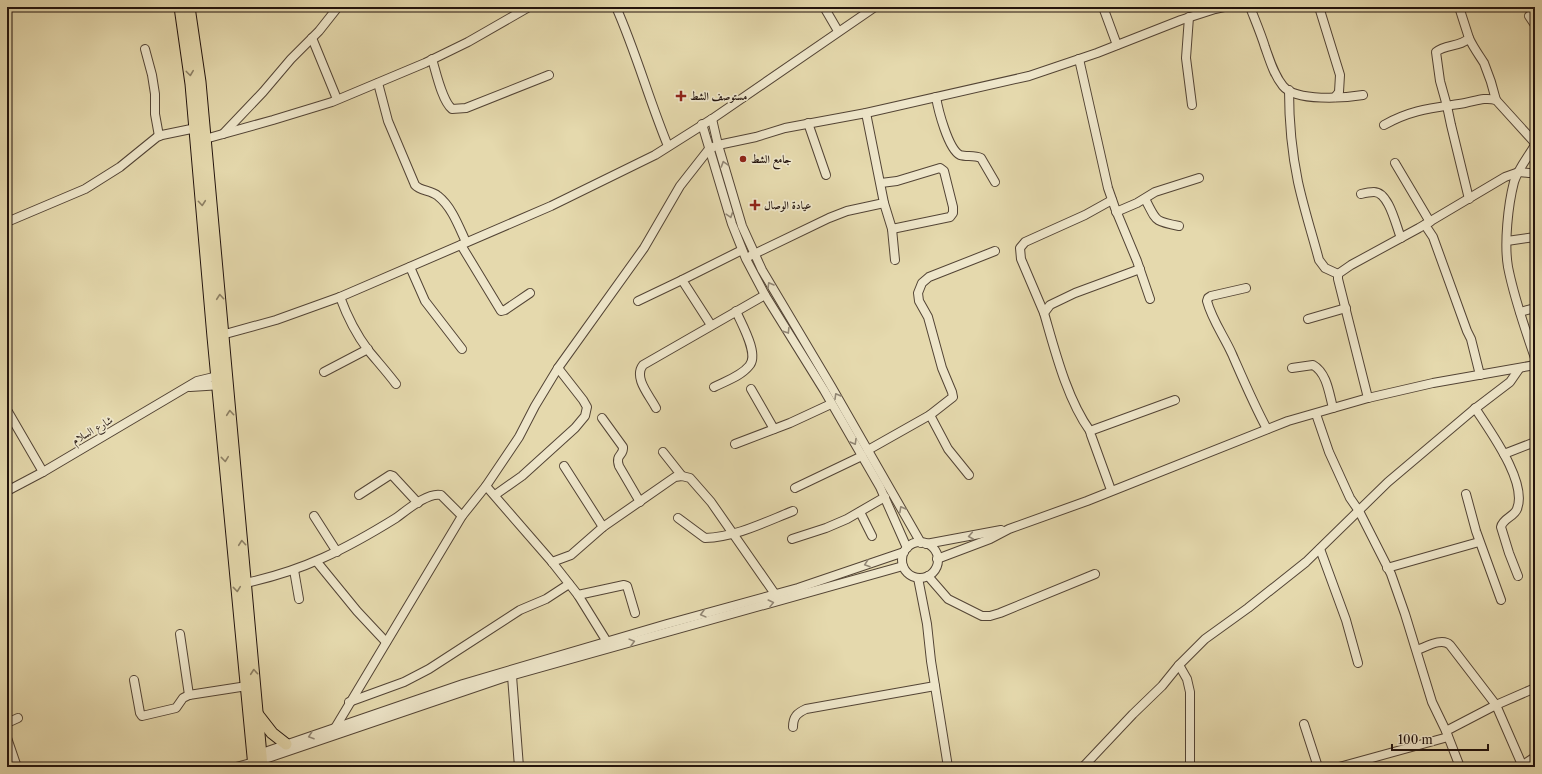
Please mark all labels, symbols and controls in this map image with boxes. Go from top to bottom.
one-way arrow [185,70,194,76]
place label: مستوصف الشط [690,89,747,103]
marker: مستوصف الشط [675,90,687,102]
place label: جامع الشط [751,152,792,170]
marker: جامع الشط [738,154,748,164]
one-way arrow [720,161,729,168]
place label: عيادة الوصال [764,198,811,212]
marker: عيادة الوصال [749,199,761,211]
one-way arrow [198,200,207,206]
one-way arrow [725,211,733,218]
one-way arrow [768,282,775,289]
one-way arrow [215,294,224,300]
one-way arrow [782,327,790,334]
one-way arrow [835,393,842,400]
one-way arrow [225,410,234,417]
street label: شارع السلام [69,413,117,450]
one-way arrow [850,438,857,445]
one-way arrow [220,456,229,462]
one-way arrow [899,506,907,513]
one-way arrow [968,531,974,539]
one-way arrow [237,540,246,546]
one-way arrow [864,560,871,568]
one-way arrow [232,586,241,592]
one-way arrow [767,599,774,608]
one-way arrow [699,609,706,618]
one-way arrow [628,638,635,647]
one-way arrow [249,669,258,675]
scale bar [1392,726,1488,752]
one-way arrow [308,731,315,740]
text: 100 m [1398,732,1433,747]

